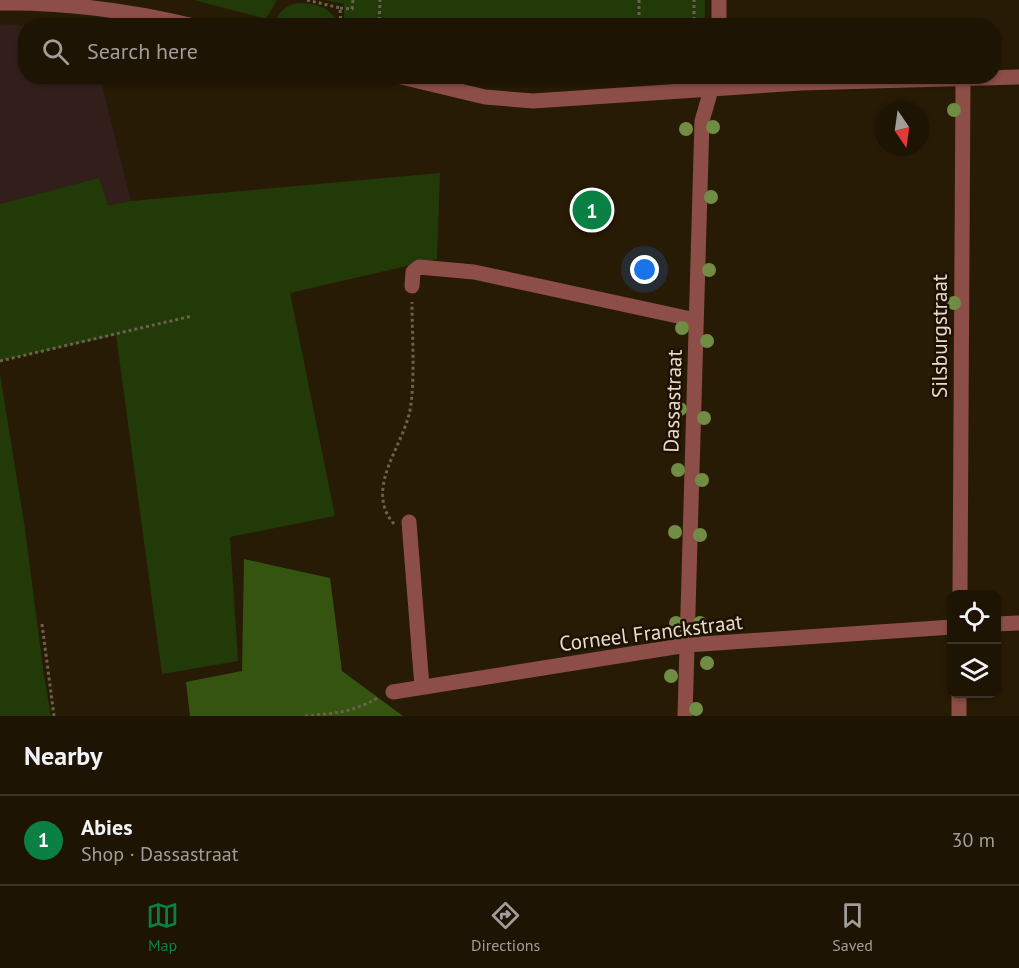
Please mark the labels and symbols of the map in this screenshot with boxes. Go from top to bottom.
north arrow [875,102,929,156]
pin: 1 [572,188,612,232]
your location [630,255,659,284]
street label: Silsburgstraat [926,274,953,398]
street label: Dassastraat [657,349,688,453]
street label: Corneel Franckstraat [558,608,744,657]

